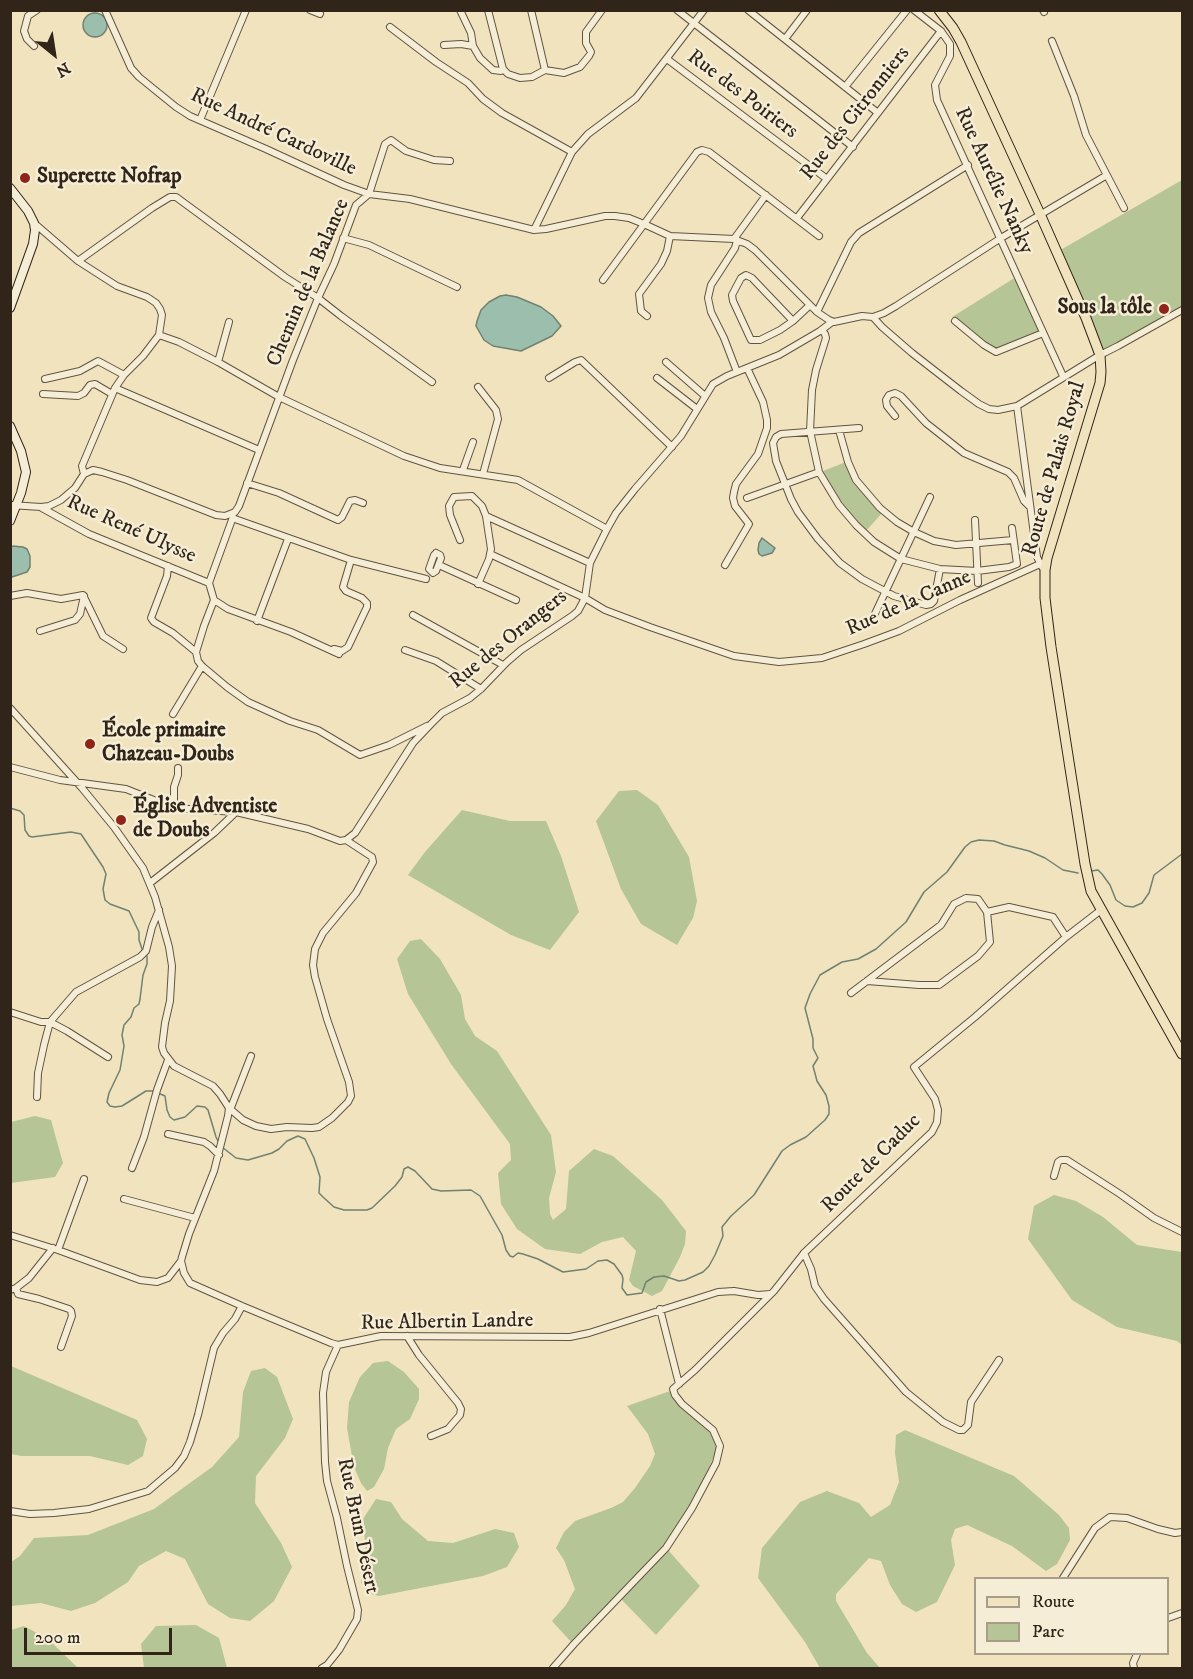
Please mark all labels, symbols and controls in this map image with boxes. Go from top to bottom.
north arrow [24,24,84,84]
street label: Rue des Citronniers [796,42,916,186]
street label: Rue des Poiriers [682,45,802,145]
text: N [52,58,74,82]
street label: Rue André Cardoville [186,83,360,183]
street label: Rue Aurélie Nanky [948,104,1038,258]
place label: Superette Nofrap [37,165,181,191]
marker: Superette Nofrap [18,171,32,185]
street label: Chemin de la Balance [262,195,356,371]
place label: Sous la tôle [1058,296,1152,322]
marker: Sous la tôle [1157,302,1171,316]
street label: Route de Palais Royal [1018,379,1092,559]
street label: Rue René Ulysse [62,490,200,570]
street label: Rue de la Canne [843,565,975,643]
street label: Rue des Orangers [445,585,573,695]
place label: École primaire Chazeau-Doubs [102,719,234,769]
marker: École primaire Chazeau-Doubs [83,737,97,751]
place label: Église Adventiste de Doubs [133,795,277,845]
marker: Église Adventiste de Doubs [114,813,128,827]
street label: Route de Caduc [817,1109,927,1219]
street label: Rue Albertin Landre [360,1309,534,1337]
street label: Rue Brun Désert [330,1456,384,1596]
legend [974,1577,1169,1655]
text: Route [1032,1591,1075,1613]
scale bar [27,1616,176,1654]
text: Parc [1032,1621,1064,1643]
text: 200 m [35,1627,81,1649]

